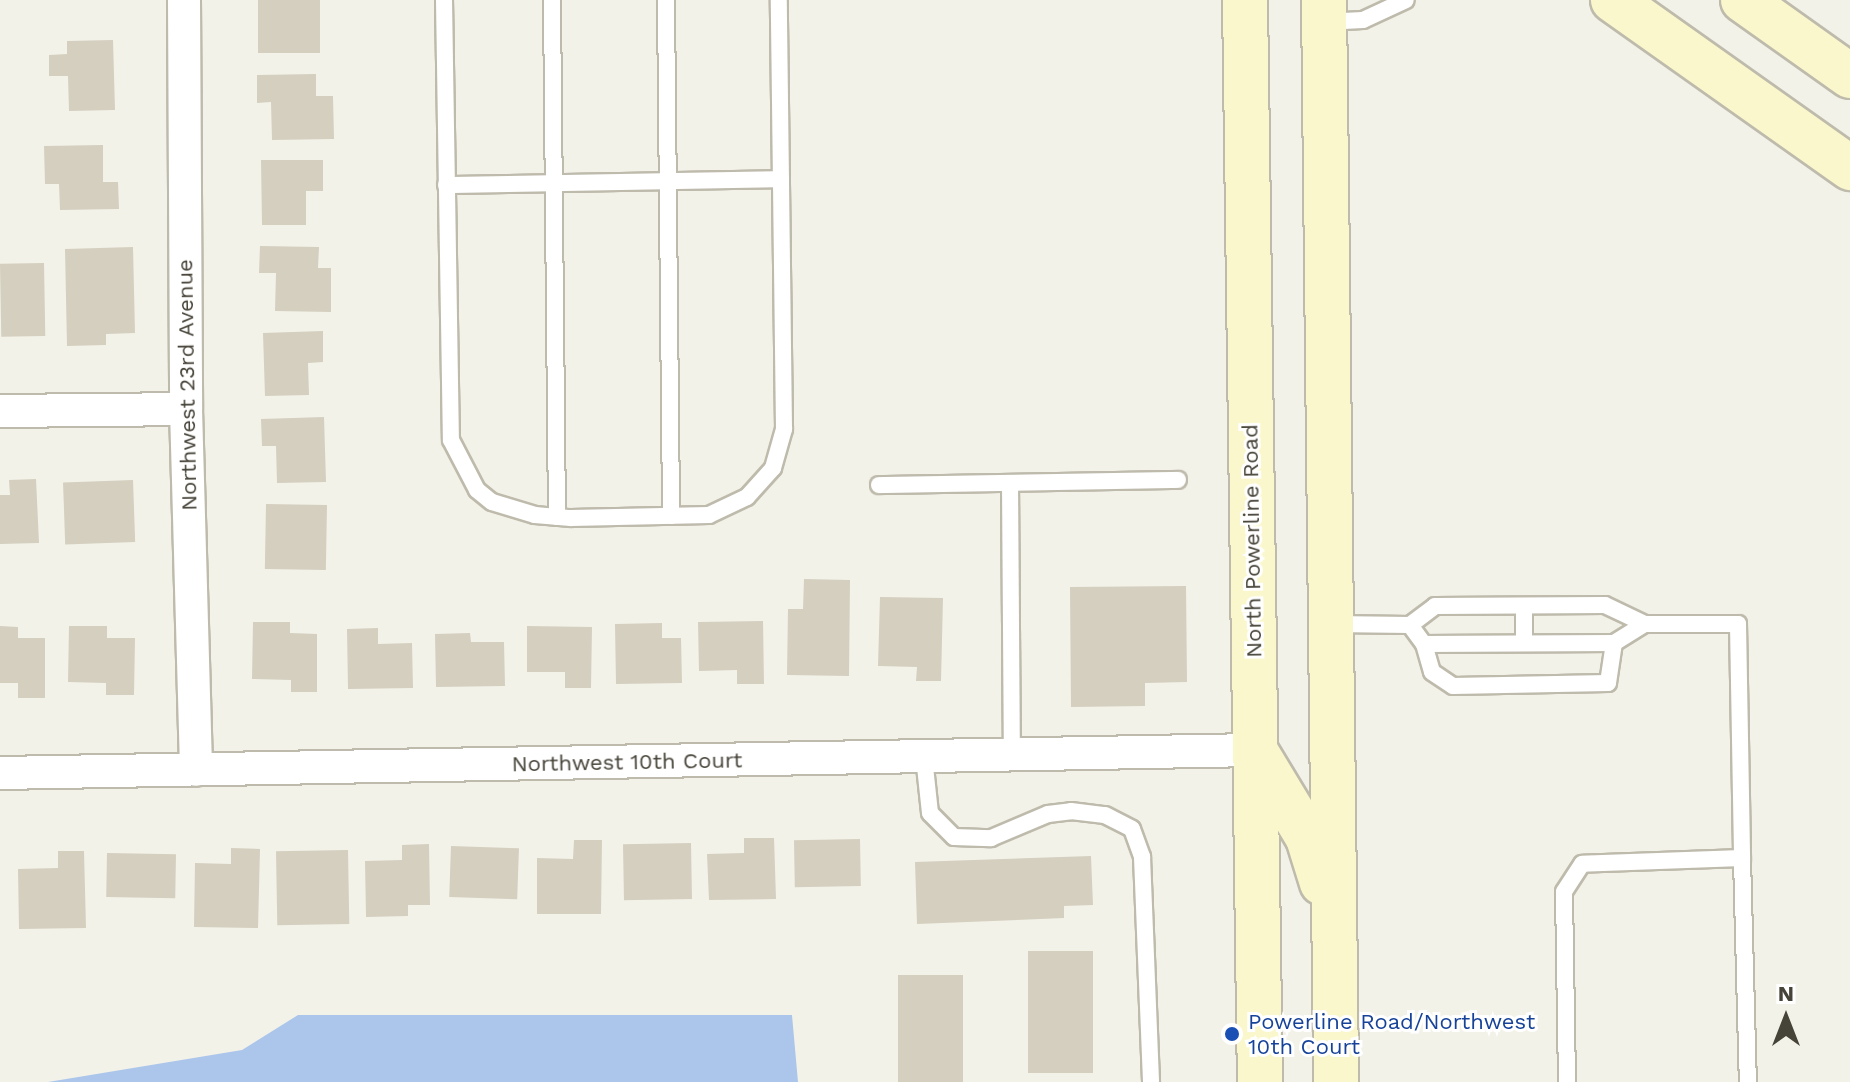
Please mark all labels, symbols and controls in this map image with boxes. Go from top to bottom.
street label: Northwest 23rd Avenue [172,258,202,512]
street label: North Powerline Road [1237,424,1267,658]
street label: Northwest 10th Court [511,747,743,777]
north arrow [1746,978,1826,1058]
text: N [1778,981,1794,1006]
place label: Powerline Road/Northwest 10th Court [1248,1008,1535,1060]
marker: Powerline Road/Northwest 10th Court [1223,1025,1241,1043]

